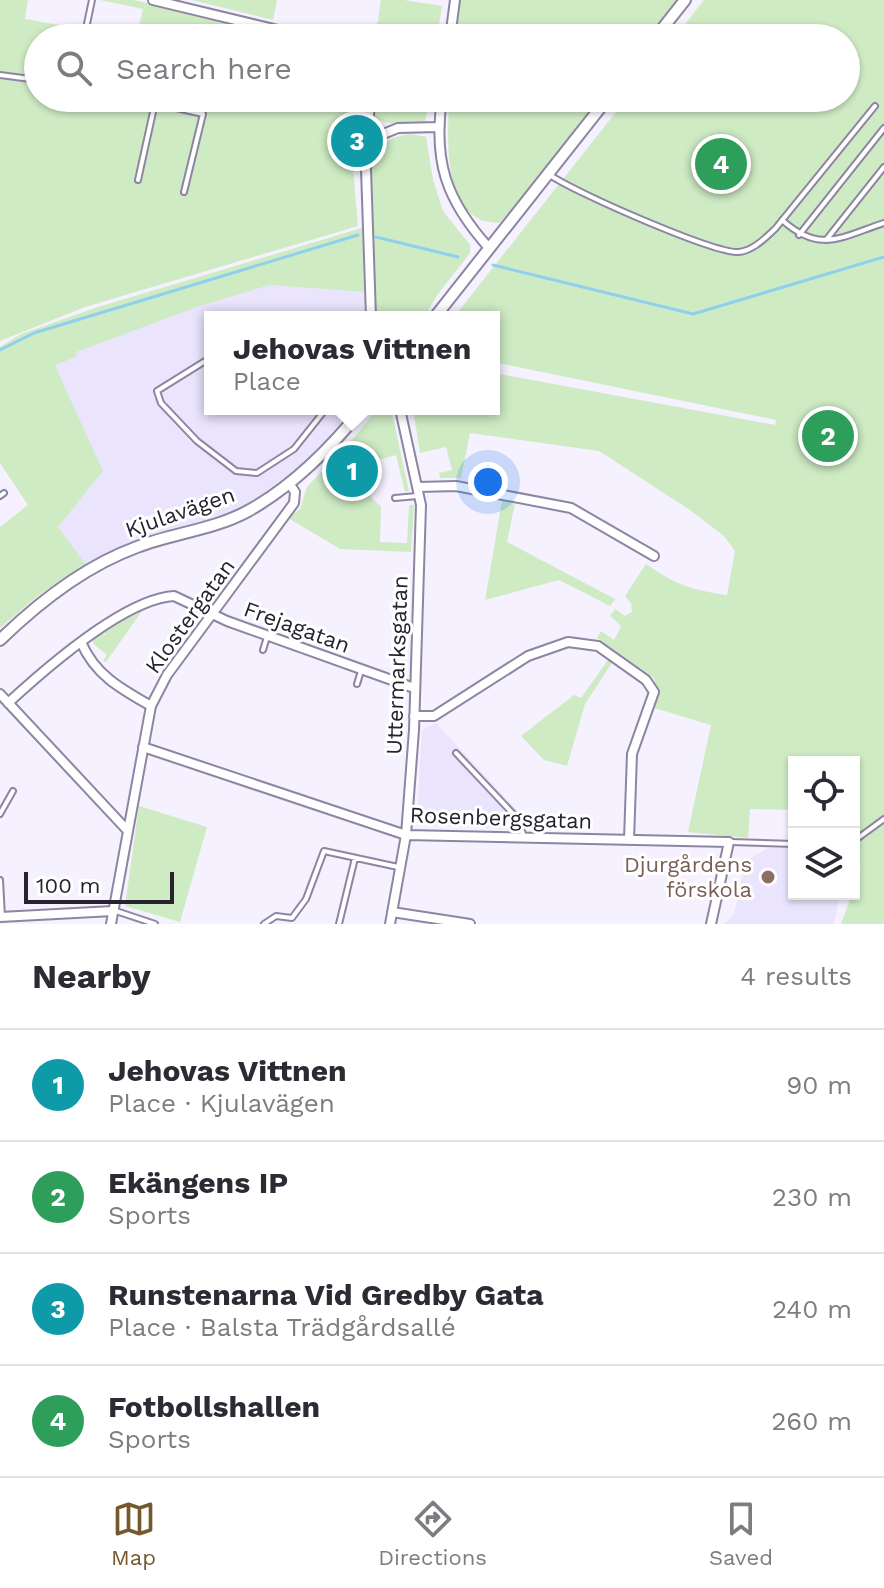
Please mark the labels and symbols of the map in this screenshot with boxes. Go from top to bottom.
pin: 3 [331,111,383,171]
pin: 4 [695,134,747,194]
pin: 2 [802,406,854,466]
pin: 1 [326,441,378,501]
your location [468,462,508,502]
street label: Kjulavägen [122,482,238,542]
street label: Klostergatan [140,554,240,678]
street label: Uttermarksgatan [381,575,413,755]
street label: Frejagatan [240,596,354,658]
street label: Rosenbergsgatan [409,802,593,834]
place label: Djurgårdens förskola [624,852,752,902]
scale bar [24,868,174,904]
marker: Djurgårdens förskola [759,868,777,886]

